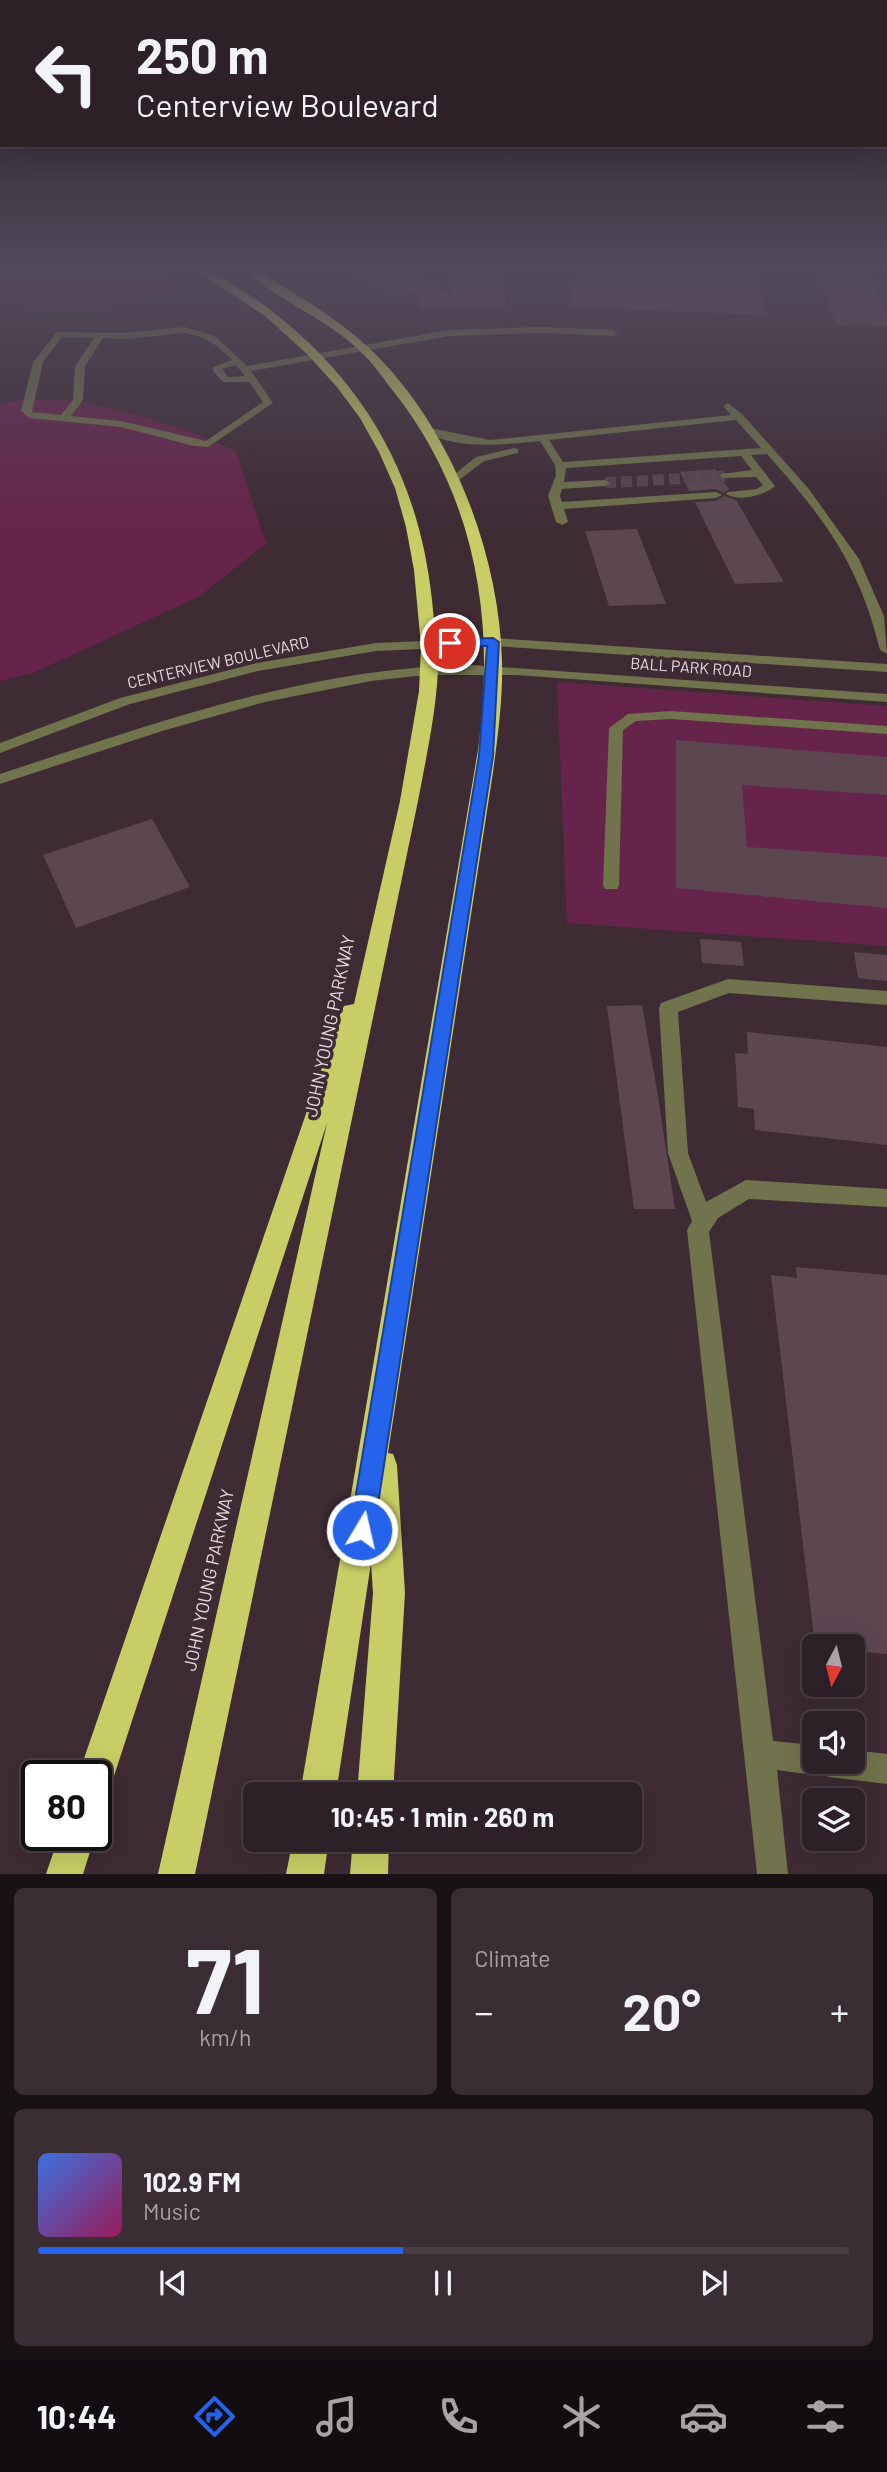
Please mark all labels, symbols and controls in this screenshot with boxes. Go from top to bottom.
text: 250 m [136,25,269,84]
icon: left [21,28,112,119]
text: Centerview Boulevard [136,85,439,123]
pin [420,613,480,673]
icon: arrive [431,624,469,662]
street label: CENTERVIEW BOULEVARD [125,631,311,692]
street label: BALL PARK ROAD [630,653,752,680]
street label: JOHN YOUNG PARKWAY [299,933,359,1119]
street label: JOHN YOUNG PARKWAY [178,1487,238,1673]
position arrow [325,1493,399,1567]
north arrow [802,1634,864,1698]
map controls [802,1634,865,1851]
button: sound [802,1711,865,1774]
speed limit sign: 80 [21,1760,112,1851]
button: layers [802,1788,865,1851]
text: 10:45 · 1 min · 260 m [331,1801,554,1832]
text: 71 [186,1923,264,2032]
text: Climate [475,1944,551,1972]
text: 20° [623,1979,701,2041]
text: − [475,1988,494,2034]
text: + [830,1988,849,2034]
text: km/h [199,2023,251,2051]
text: 102.9 FM [143,2166,241,2197]
text: Music [143,2197,201,2225]
icon: previous [154,2264,192,2302]
icon: pause [424,2264,462,2302]
icon: next [695,2264,733,2302]
icon: directions [190,2392,239,2441]
icon: music [312,2392,361,2441]
icon: phone [434,2392,483,2441]
icon: climate [557,2392,606,2441]
icon: car [679,2392,728,2441]
icon: filters [801,2392,850,2441]
text: 10:44 [37,2397,117,2435]

